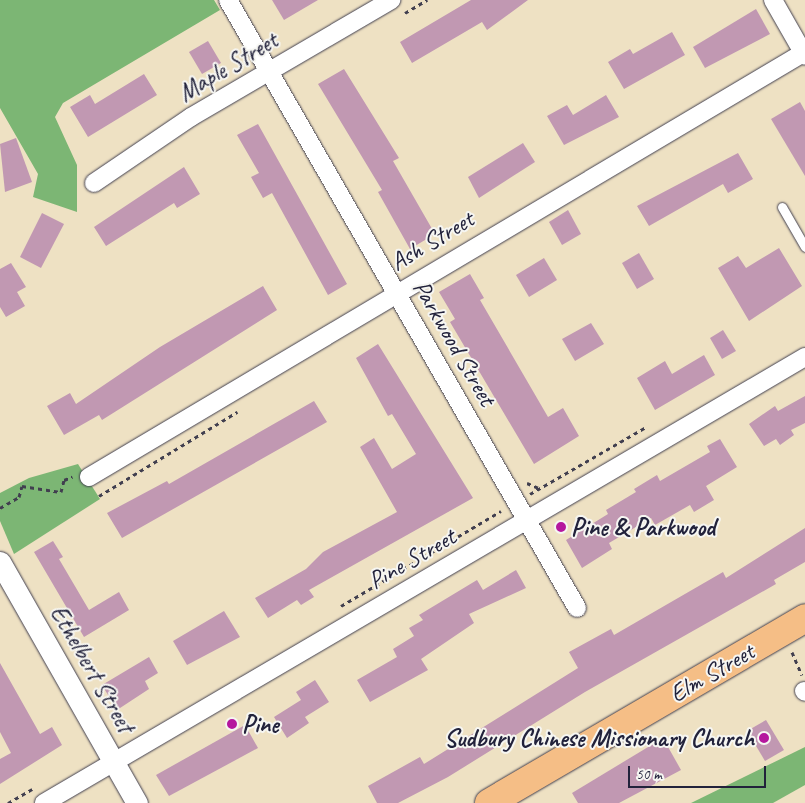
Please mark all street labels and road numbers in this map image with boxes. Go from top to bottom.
street label: Maple Street [173,25,283,109]
street label: Ash Street [385,204,479,278]
street label: Parkwood Street [406,275,502,411]
street label: Pine Street [363,522,461,596]
street label: Ethelbert Street [44,600,140,738]
street label: Elm Street [664,637,760,709]

